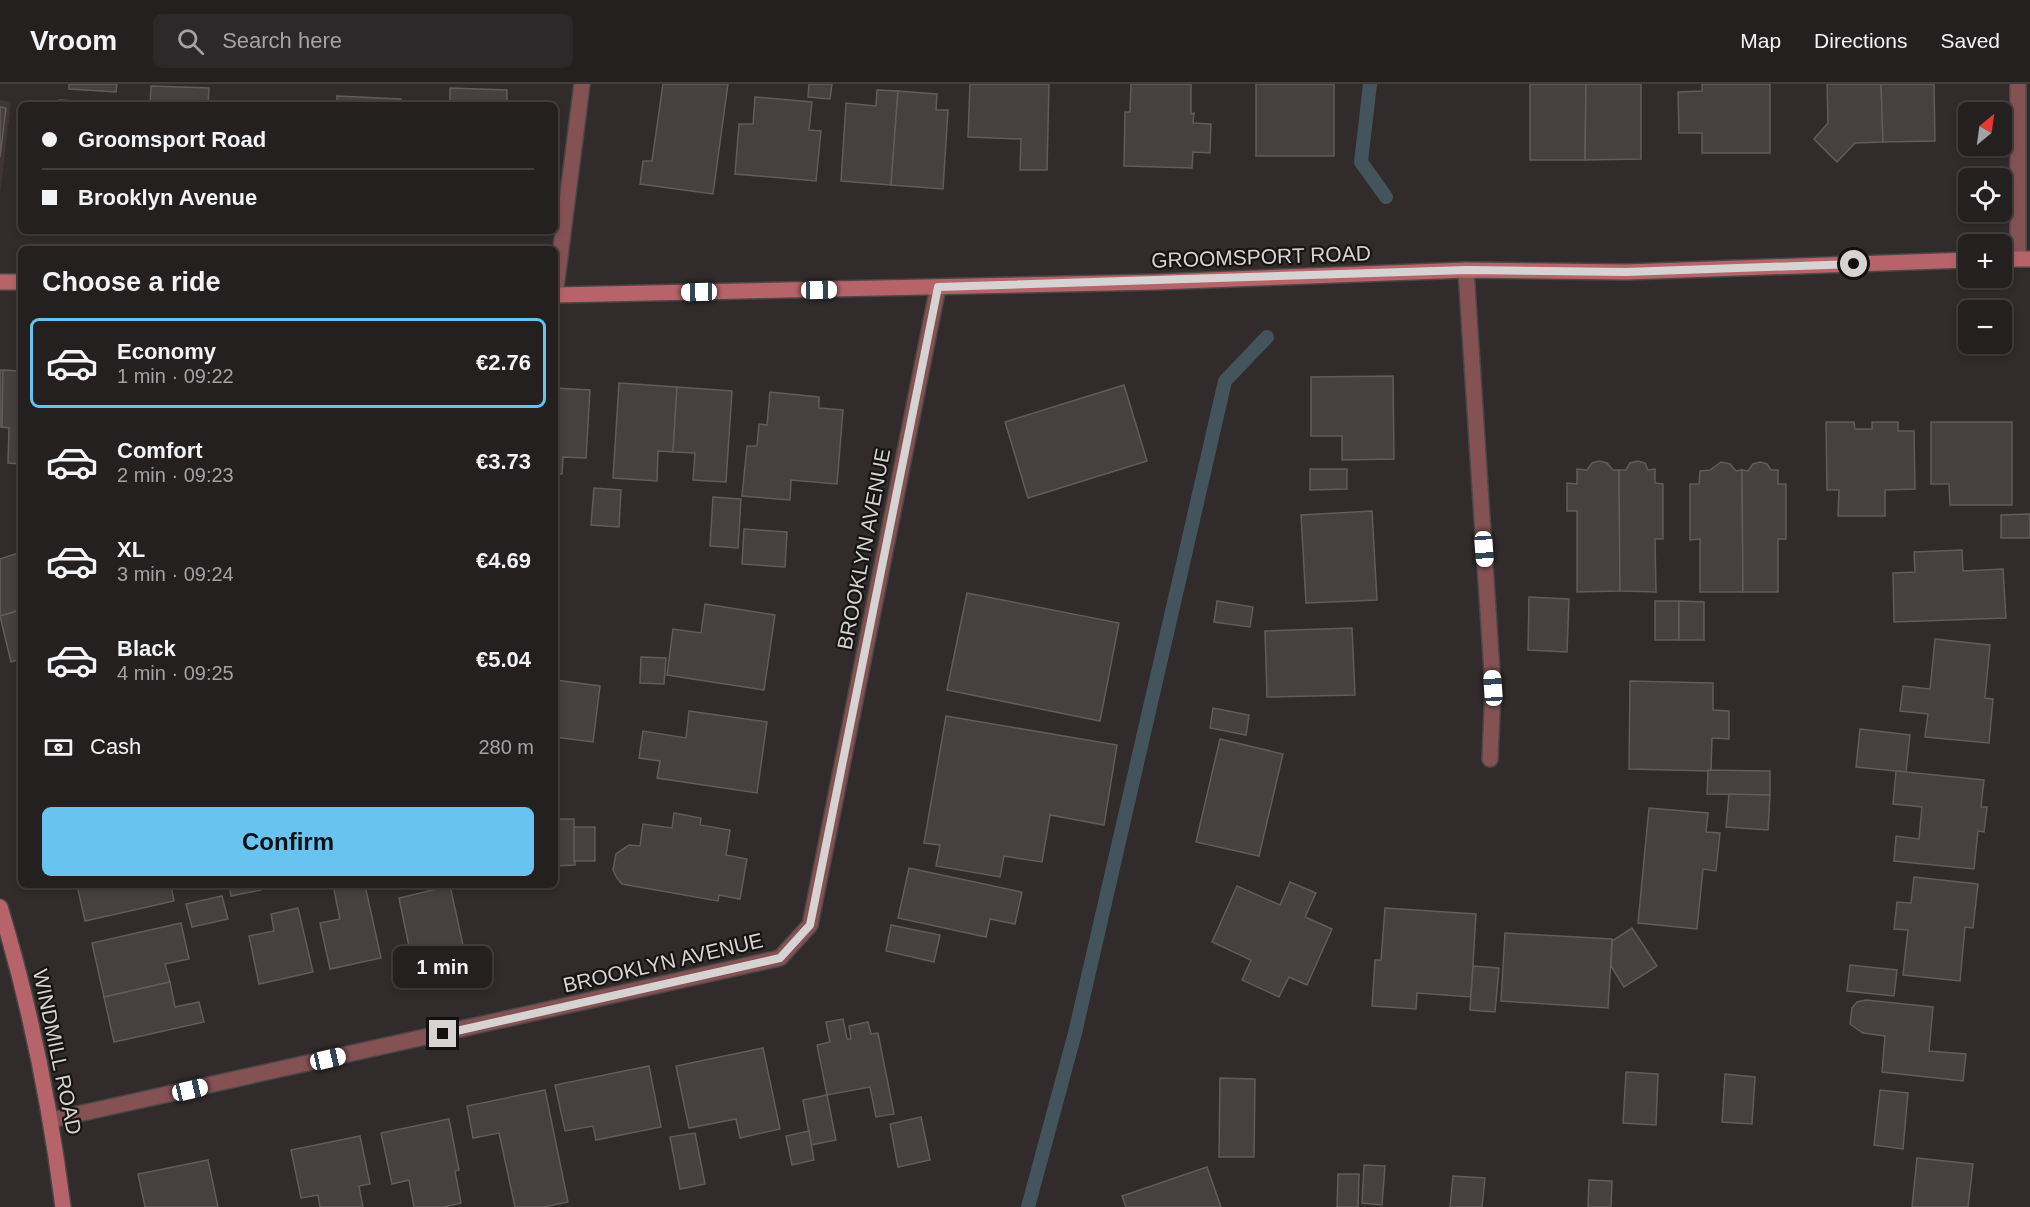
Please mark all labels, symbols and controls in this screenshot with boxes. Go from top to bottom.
search box [153,14,573,68]
text: Vroom [30,25,117,56]
icon: search [174,25,207,58]
text: Search here [222,28,342,53]
text: Map [1740,29,1781,52]
text: Directions [1814,29,1907,52]
text: Saved [1940,29,2000,52]
north arrow [1958,102,2012,156]
map controls [1958,102,2012,354]
text: Groomsport Road [78,127,266,152]
button: locate [1958,168,2012,222]
text: Brooklyn Avenue [78,185,257,210]
button: + [1958,234,2012,288]
street label: GROOMSPORT ROAD [1151,241,1371,272]
route start [1840,250,1867,277]
text: Choose a ride [42,267,221,297]
car [801,281,837,299]
car [681,283,717,301]
button: − [1958,300,2012,354]
icon: car [45,336,99,390]
text: Economy [117,339,216,364]
text: €2.76 [476,350,531,375]
text: 1 min · 09:22 [117,365,234,387]
icon: car [45,435,99,489]
text: Comfort [117,438,203,463]
street label: BROOKLYN AVENUE [833,446,894,652]
text: €3.73 [476,449,531,474]
text: 2 min · 09:23 [117,464,234,486]
car [1474,530,1494,568]
icon: car [45,534,99,588]
text: XL [117,537,145,562]
text: €4.69 [476,548,531,573]
text: 3 min · 09:24 [117,563,234,585]
icon: car [45,633,99,687]
text: Black [117,636,176,661]
text: €5.04 [476,647,531,672]
text: 4 min · 09:25 [117,662,234,684]
car [1483,669,1503,707]
icon: cash [42,731,75,764]
text: Cash [90,734,141,759]
text: 280 m [478,736,534,758]
button: Confirm [42,807,534,876]
street label: BROOKLYN AVENUE [561,928,765,997]
callout: 1 min [394,947,492,989]
text: 1 min [416,956,469,978]
street label: WINDMILL ROAD [29,967,86,1137]
route end [429,1020,456,1047]
car [308,1046,348,1072]
car [170,1077,210,1103]

